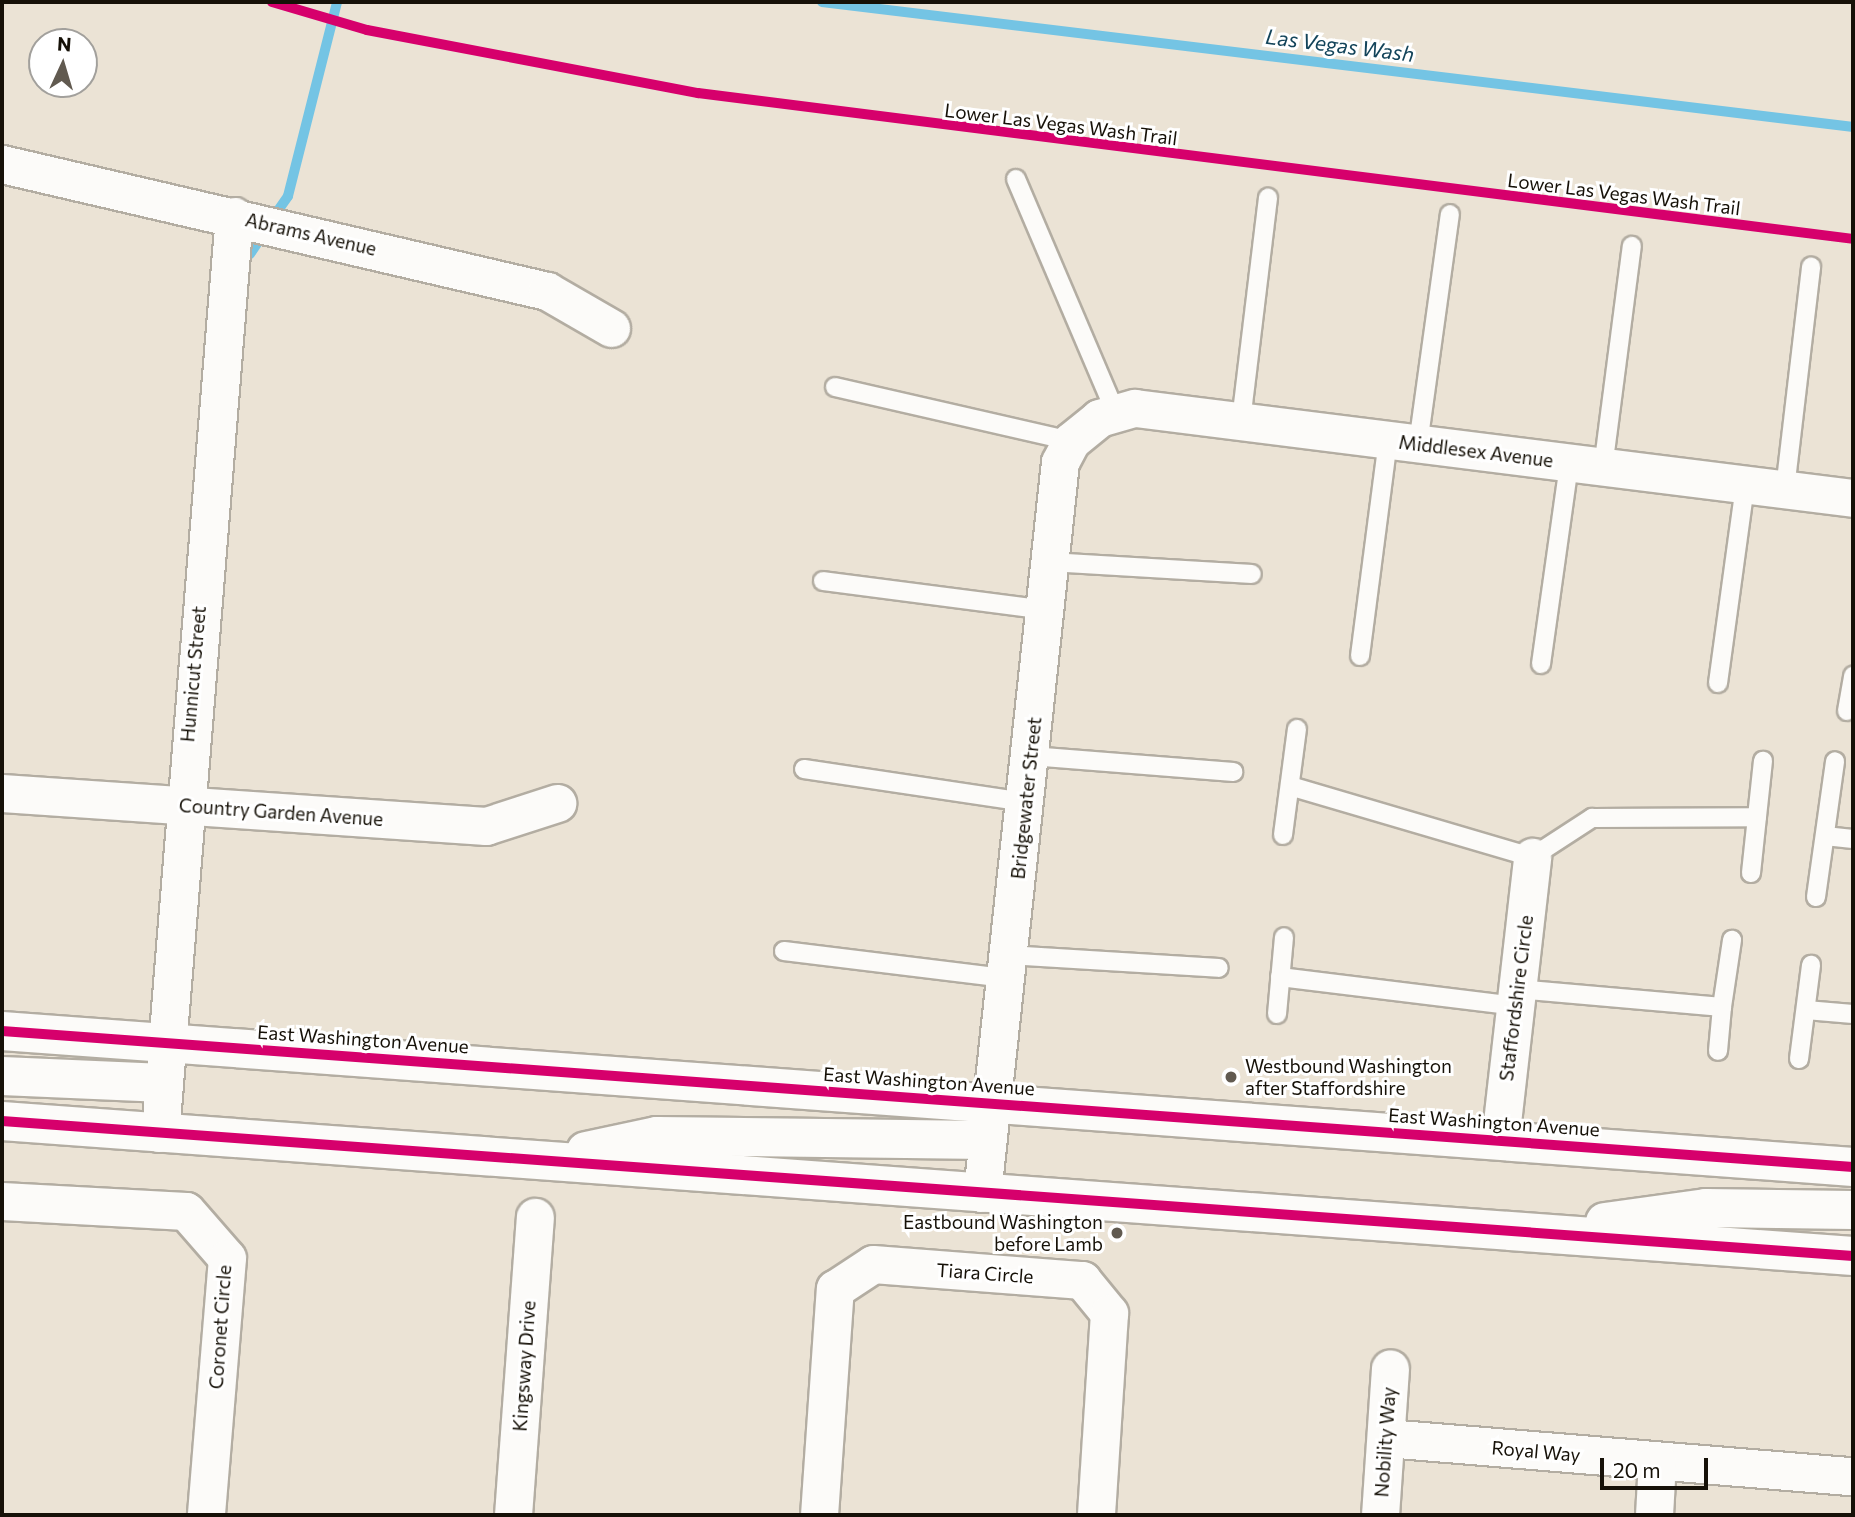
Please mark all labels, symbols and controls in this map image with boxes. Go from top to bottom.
water label: Las Vegas Wash [1264,23,1416,67]
north arrow [28,28,98,98]
text: N [56,32,72,56]
street label: Lower Las Vegas Wash Trail [943,98,1179,150]
street label: Lower Las Vegas Wash Trail [1506,168,1742,220]
street label: Abrams Avenue [243,208,379,260]
street label: Middlesex Avenue [1397,430,1555,472]
street label: Hunnicut Street [176,605,210,743]
street label: Bridgewater Street [1006,716,1046,880]
street label: Country Garden Avenue [178,793,384,831]
street label: Staffordshire Circle [1495,914,1537,1082]
street label: East Washington Avenue [256,1020,470,1058]
place label: Westbound Washington after Staffordshire [1245,1055,1452,1099]
street label: East Washington Avenue [822,1062,1036,1100]
marker: Westbound Washington after Staffordshire [1223,1069,1239,1085]
street label: East Washington Avenue [1387,1103,1601,1141]
place label: Eastbound Washington before Lamb [903,1211,1103,1255]
marker: Eastbound Washington before Lamb [1109,1225,1125,1241]
street label: Tiara Circle [936,1258,1034,1288]
street label: Coronet Circle [204,1264,236,1390]
street label: Kingsway Drive [508,1300,540,1432]
street label: Nobility Way [1370,1386,1400,1498]
street label: Royal Way [1491,1436,1581,1466]
scale bar [1603,1444,1712,1488]
text: 20 m [1613,1457,1661,1482]

